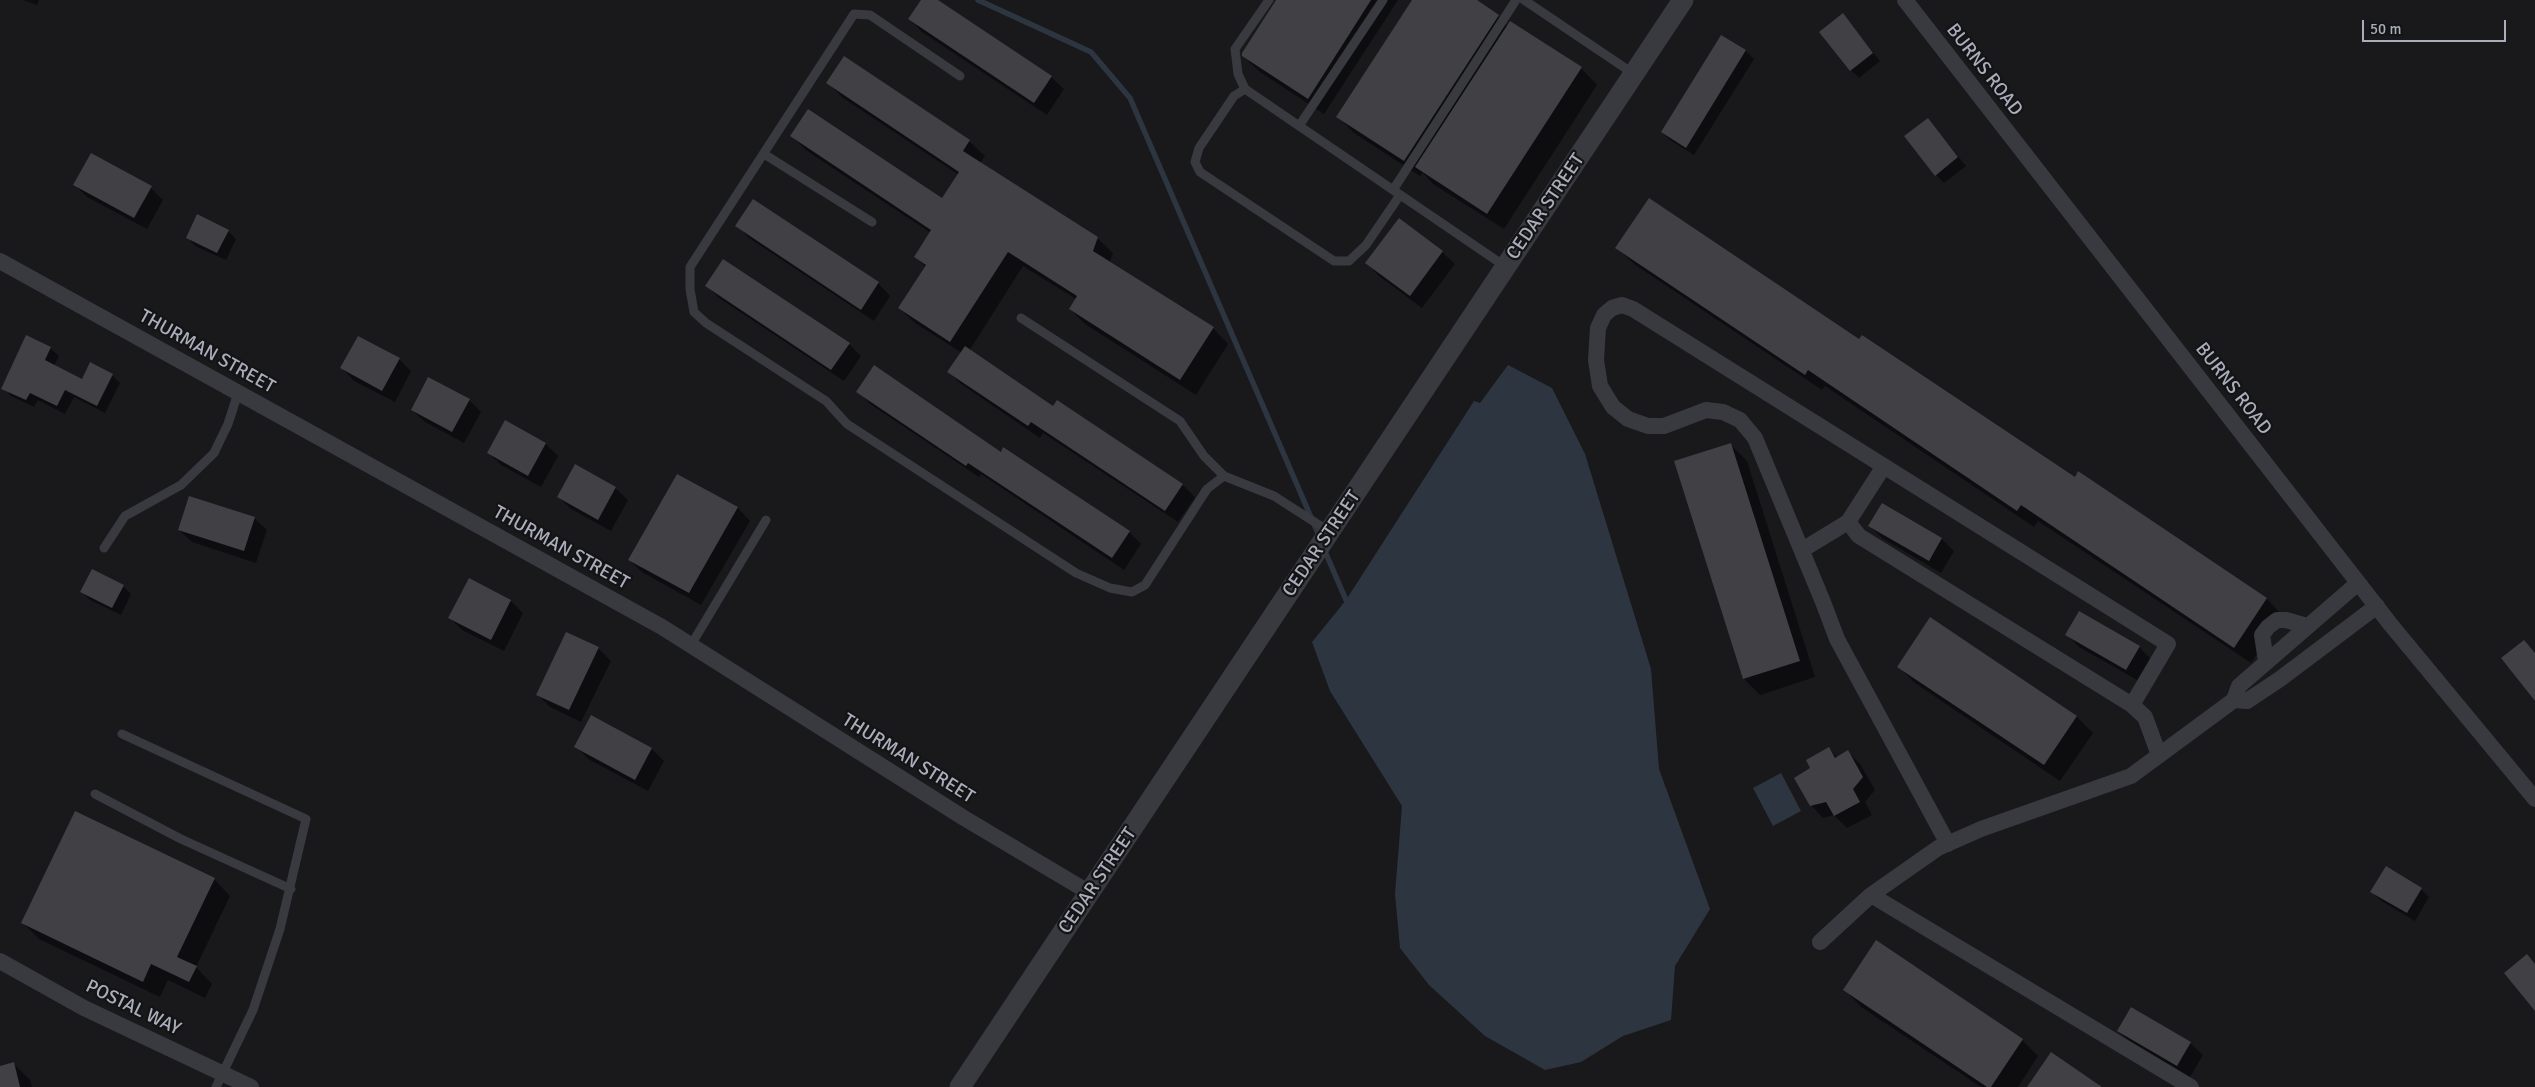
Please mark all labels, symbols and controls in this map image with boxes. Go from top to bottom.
scale bar [2365,10,2509,42]
street label: BURNS ROAD [1941,19,2027,121]
text: 50 m [2370,20,2401,38]
street label: CEDAR STREET [1502,150,1590,264]
street label: THURMAN STREET [135,305,279,399]
street label: BURNS ROAD [2190,338,2276,440]
street label: CEDAR STREET [1278,487,1366,601]
street label: THURMAN STREET [489,501,633,595]
street label: THURMAN STREET [838,709,978,809]
street label: CEDAR STREET [1054,824,1142,938]
street label: POSTAL WAY [82,975,184,1041]

